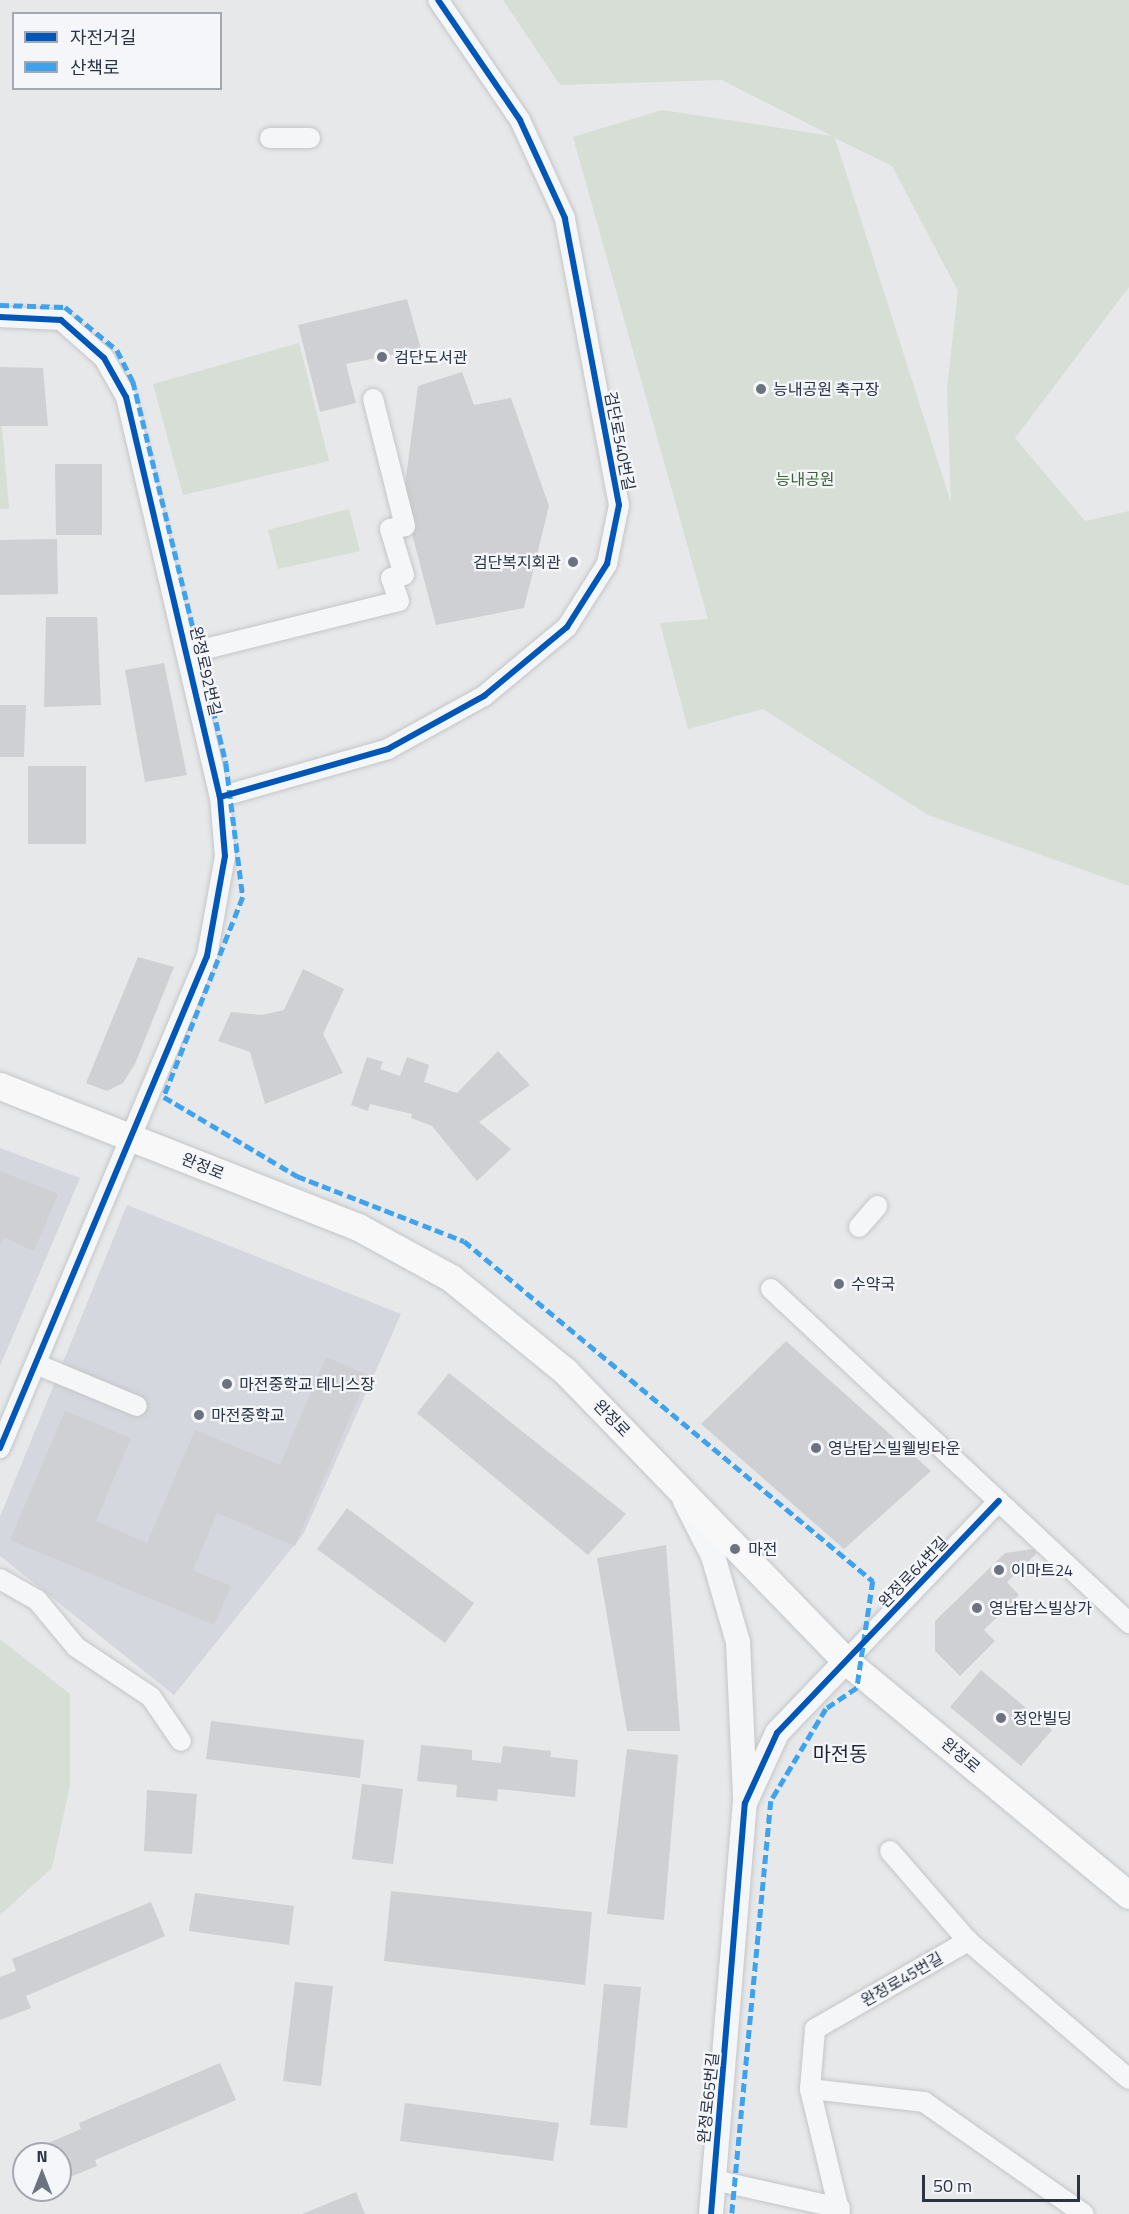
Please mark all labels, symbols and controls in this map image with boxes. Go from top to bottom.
legend [12,12,222,90]
text: 자전거길 [70,24,136,51]
text: 산책로 [70,54,120,81]
place label: 검단도서관 [394,347,468,367]
marker: 검단도서관 [375,350,389,364]
place label: 능내공원 축구장 [773,379,880,399]
marker: 능내공원 축구장 [754,382,768,396]
street label: 검단로540번길 [601,390,639,492]
park label: 능내공원 [776,469,834,489]
place label: 검단복지회관 [473,552,561,572]
marker: 검단복지회관 [566,555,580,569]
street label: 완정로92번길 [186,624,226,718]
street label: 완정로 [179,1149,227,1183]
place label: 수약국 [851,1274,895,1294]
marker: 수약국 [832,1277,846,1291]
place label: 마전중학교 테니스장 [239,1374,375,1394]
marker: 마전중학교 테니스장 [220,1377,234,1391]
street label: 완정로 [590,1395,634,1441]
place label: 마전중학교 [211,1405,285,1425]
marker: 마전중학교 [192,1408,206,1422]
place label: 영남탑스빌웰빙타운 [828,1438,960,1458]
marker: 영남탑스빌웰빙타운 [809,1441,823,1455]
street label: 완정로64번길 [874,1532,952,1612]
place label: 마전 [748,1539,777,1559]
marker: 마전 [726,1540,744,1558]
place label: 이마트24 [1011,1560,1073,1580]
marker: 이마트24 [992,1563,1006,1577]
place label: 영남탑스빌상가 [989,1598,1092,1618]
marker: 영남탑스빌상가 [970,1601,984,1615]
place label: 정안빌딩 [1013,1708,1072,1728]
marker: 정안빌딩 [994,1711,1008,1725]
street label: 완정로 [938,1733,984,1777]
district label: 마전동 [812,1741,868,1765]
street label: 완정로45번길 [858,1948,946,2010]
street label: 완정로65번길 [694,2051,722,2145]
north arrow [12,2142,72,2202]
text: N [36,2144,48,2168]
scale bar [925,2163,1082,2201]
text: 50 m [933,2172,972,2199]

